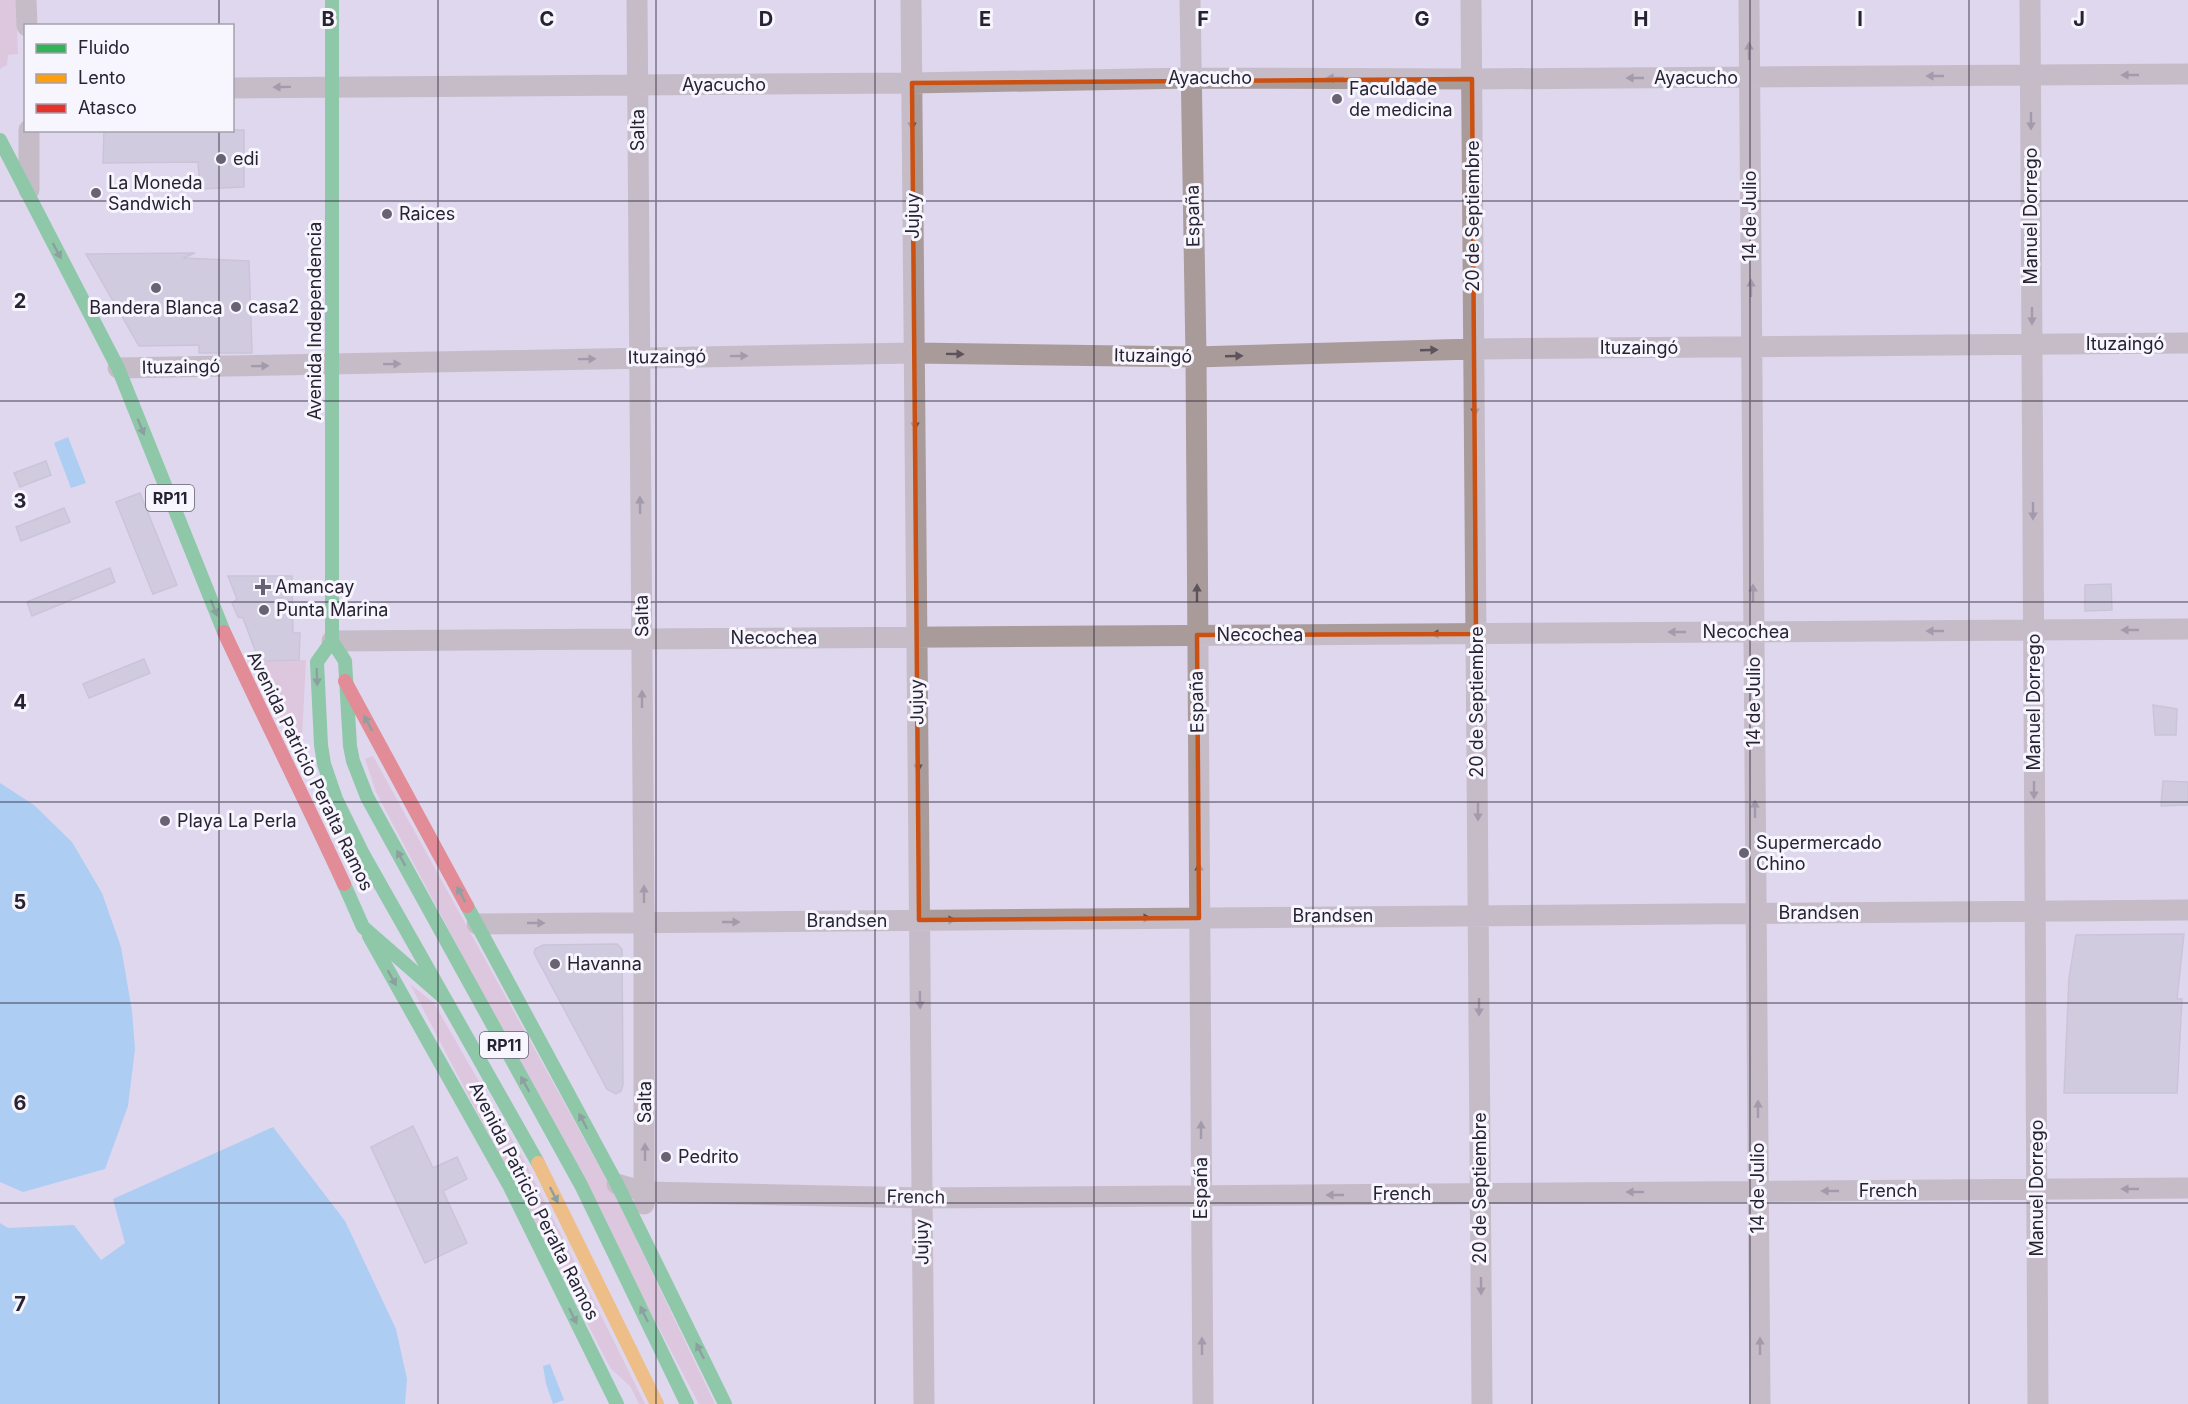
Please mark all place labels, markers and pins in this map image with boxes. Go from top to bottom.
place label: Faculdade de medicina [1349,78,1453,120]
marker: Faculdade de medicina [1330,92,1344,106]
place label: edi [233,148,259,169]
marker: edi [214,152,228,166]
place label: La Moneda Sandwich [108,172,203,214]
marker: La Moneda Sandwich [89,186,103,200]
place label: Raices [399,203,455,224]
marker: Raices [380,207,394,221]
marker: Bandera Blanca [149,281,163,295]
place label: casa2 [248,296,299,317]
place label: Bandera Blanca [89,297,223,318]
marker: casa2 [229,300,243,314]
place label: Amancay [275,576,354,597]
marker: Amancay [256,580,270,594]
place label: Punta Marina [276,599,388,620]
marker: Punta Marina [257,603,271,617]
place label: Playa La Perla [177,810,297,831]
marker: Playa La Perla [158,814,172,828]
place label: Supermercado Chino [1756,832,1882,874]
marker: Supermercado Chino [1737,846,1751,860]
place label: Havanna [567,953,642,974]
marker: Havanna [548,957,562,971]
place label: Pedrito [678,1146,739,1167]
marker: Pedrito [659,1150,673,1164]

